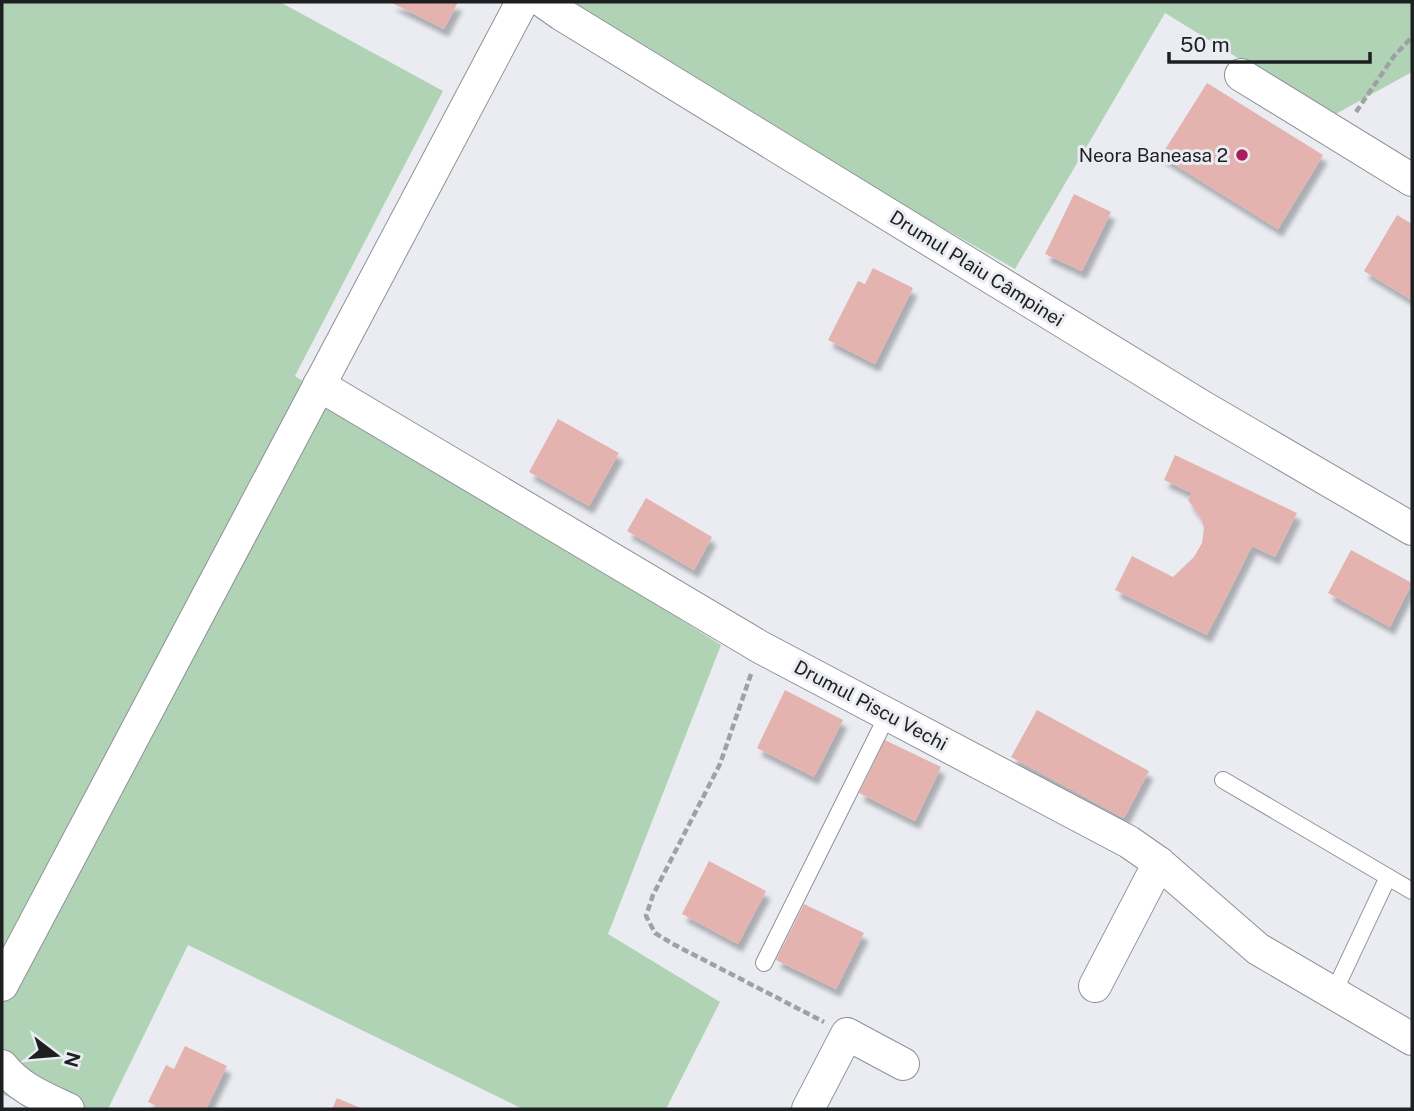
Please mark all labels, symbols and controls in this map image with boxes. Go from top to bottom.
scale bar [1169,21,1370,65]
text: 50 m [1180,32,1230,57]
place label: Neora Baneasa 2 [1079,144,1228,166]
marker: Neora Baneasa 2 [1234,147,1250,163]
street label: Drumul Plaiu Câmpinei [886,205,1068,331]
street label: Drumul Piscu Vechi [791,655,951,755]
north arrow [21,1020,91,1090]
text: N [60,1050,85,1070]

